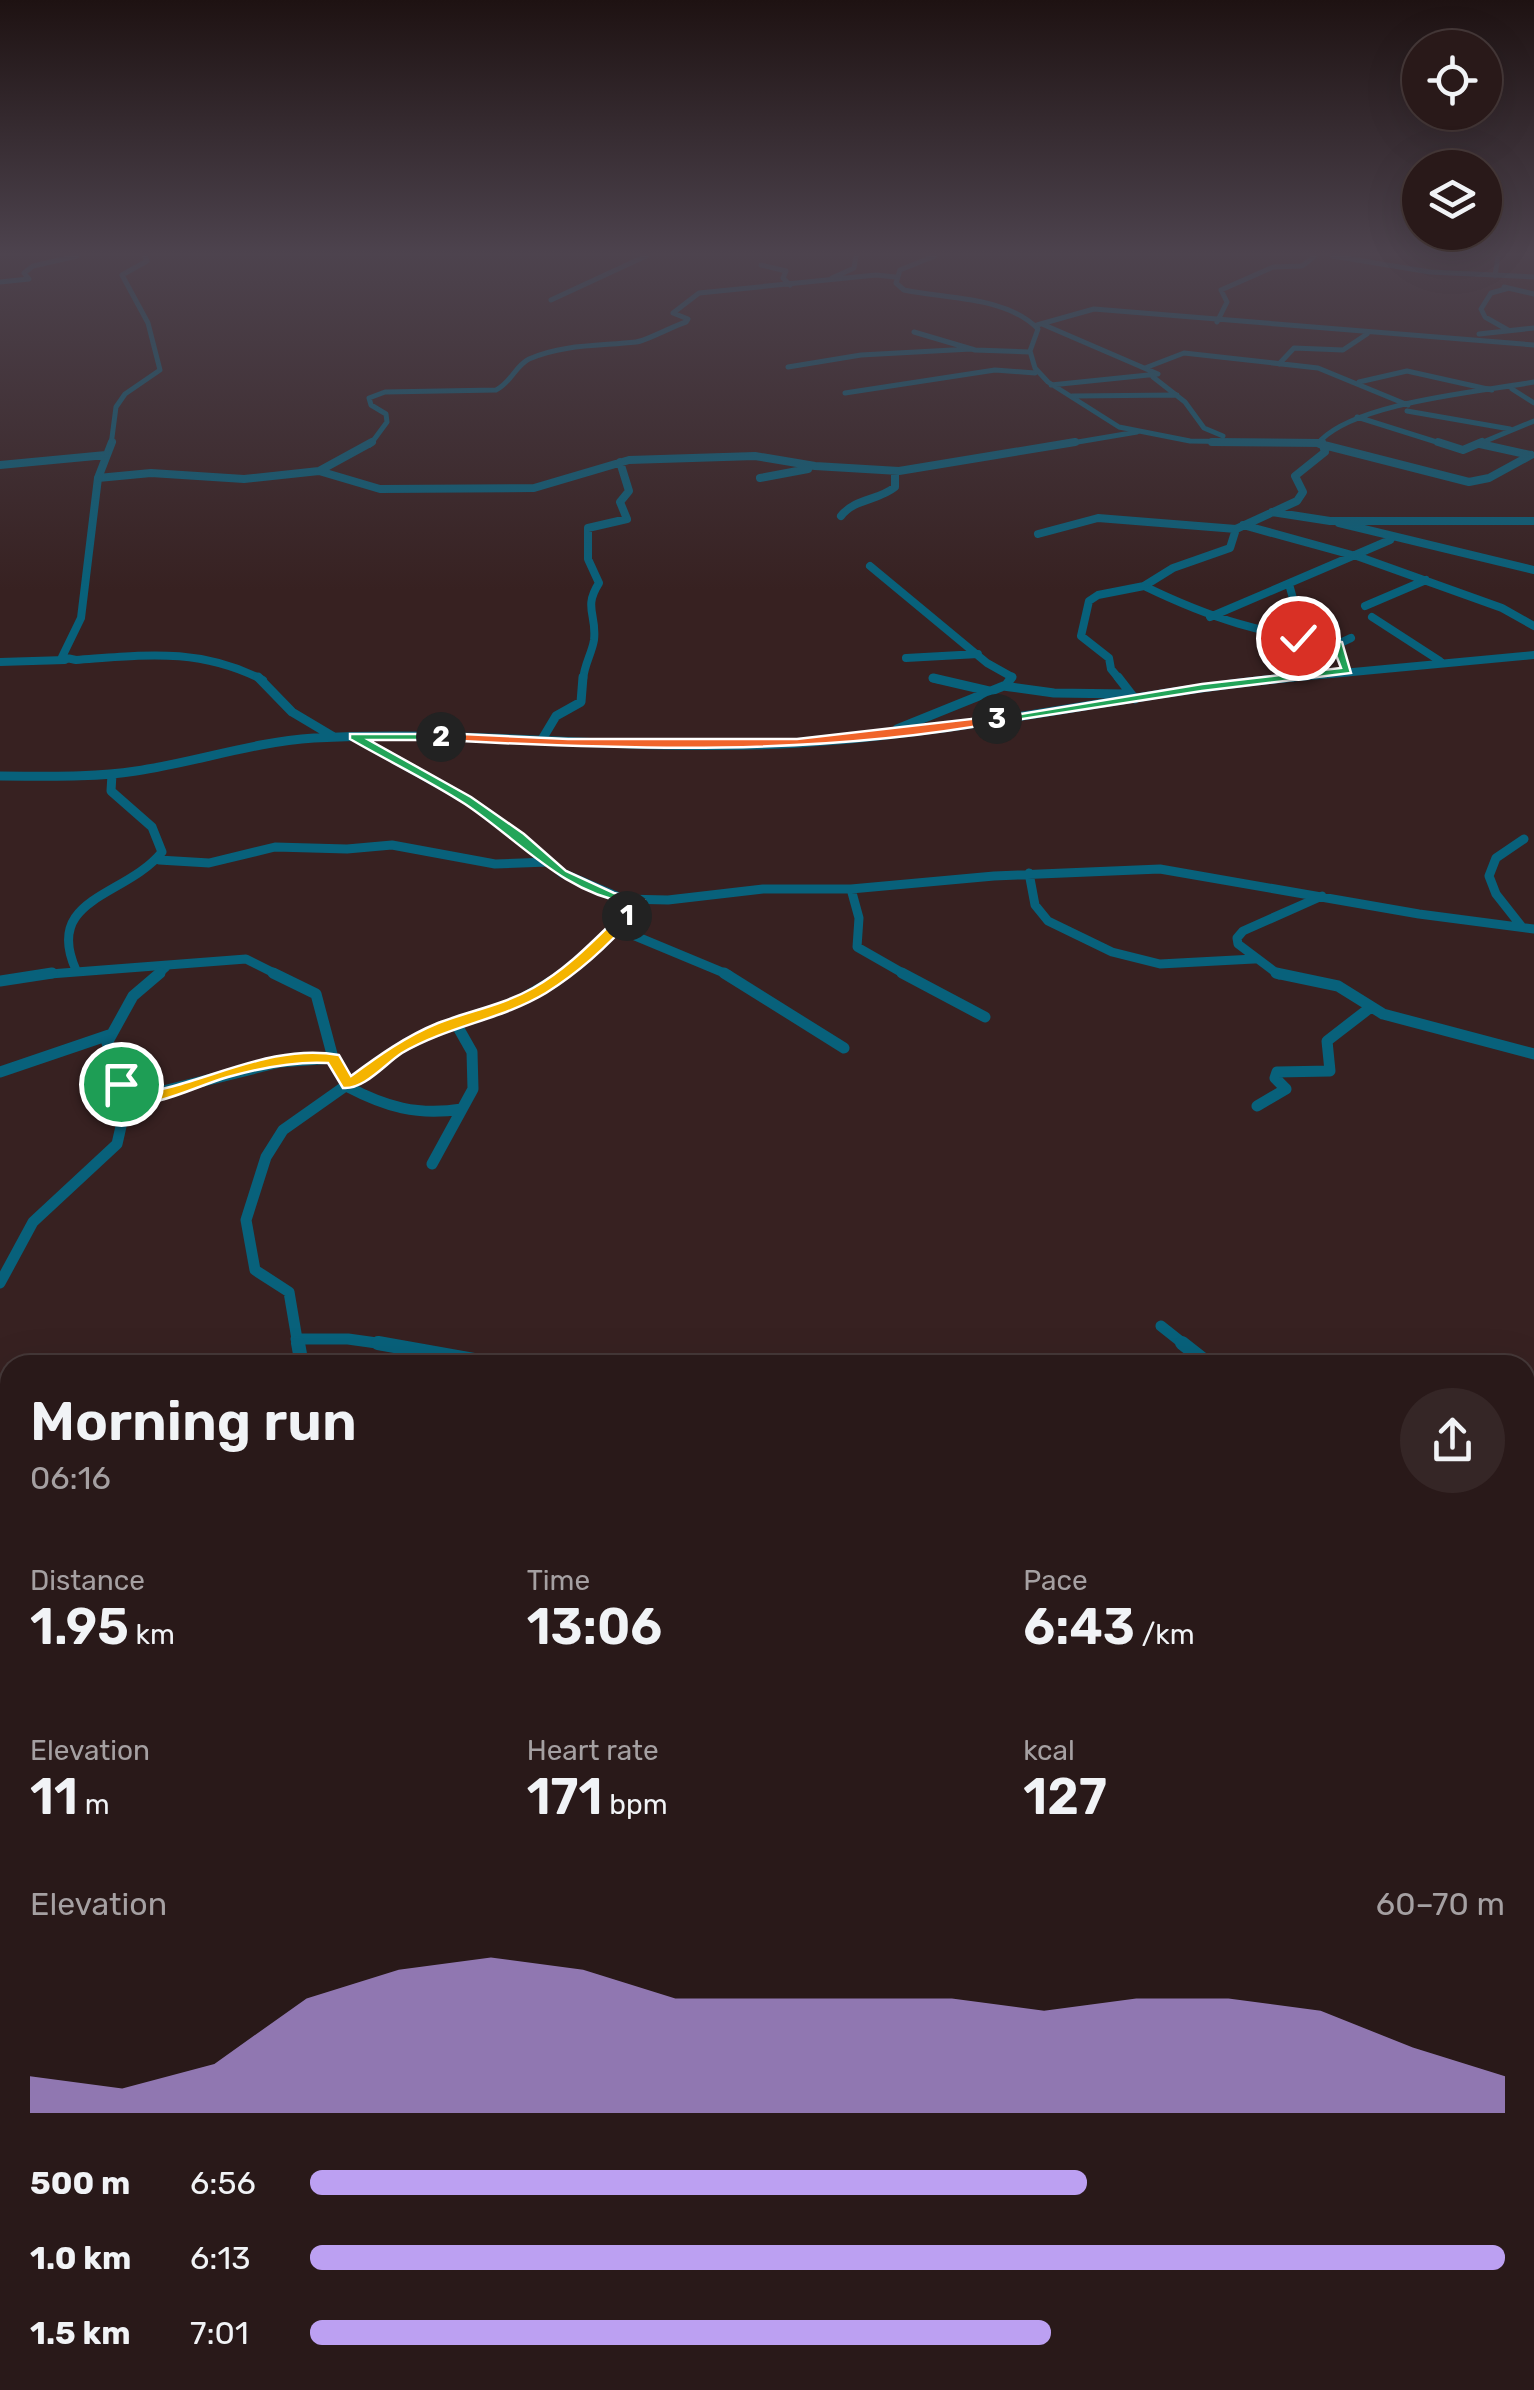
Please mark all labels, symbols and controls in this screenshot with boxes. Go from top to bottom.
map controls [1402,30,1502,250]
button: locate [1402,30,1502,130]
button: layers [1402,150,1502,250]
pin [1256,596,1341,681]
icon: check [1271,611,1326,666]
pin: 3 [972,694,1022,744]
text: 3 [988,702,1006,735]
pin: 2 [416,712,466,762]
text: 2 [432,720,450,753]
pin: 1 [602,891,652,941]
text: 1 [620,899,634,932]
pin [79,1042,164,1127]
icon: arrive [94,1057,149,1112]
button: share [1400,1388,1505,1493]
text: Morning run [30,1389,357,1454]
text: 06:16 [30,1459,111,1497]
text: Distance [30,1564,145,1597]
text: Time [527,1564,590,1597]
text: Pace [1023,1564,1088,1597]
text: 1.95 [30,1597,129,1657]
text: 13:06 [527,1597,662,1657]
text: 6:43 [1023,1597,1135,1657]
text: km [129,1618,175,1651]
text: /km [1135,1618,1195,1651]
text: Elevation [30,1734,150,1767]
text: Heart rate [527,1734,659,1767]
text: kcal [1023,1734,1075,1767]
text: 11 [30,1767,78,1827]
text: 171 [527,1767,602,1827]
text: 127 [1023,1767,1107,1827]
text: m [78,1788,110,1821]
text: bpm [602,1788,668,1821]
text: Elevation [30,1885,167,1923]
text: 60–70 m [1376,1885,1505,1923]
text: 500 m [30,2164,130,2202]
text: 6:56 [190,2164,256,2202]
text: 1.0 km [30,2239,131,2277]
text: 6:13 [190,2239,250,2277]
text: 1.5 km [30,2314,131,2352]
text: 7:01 [190,2314,249,2352]

